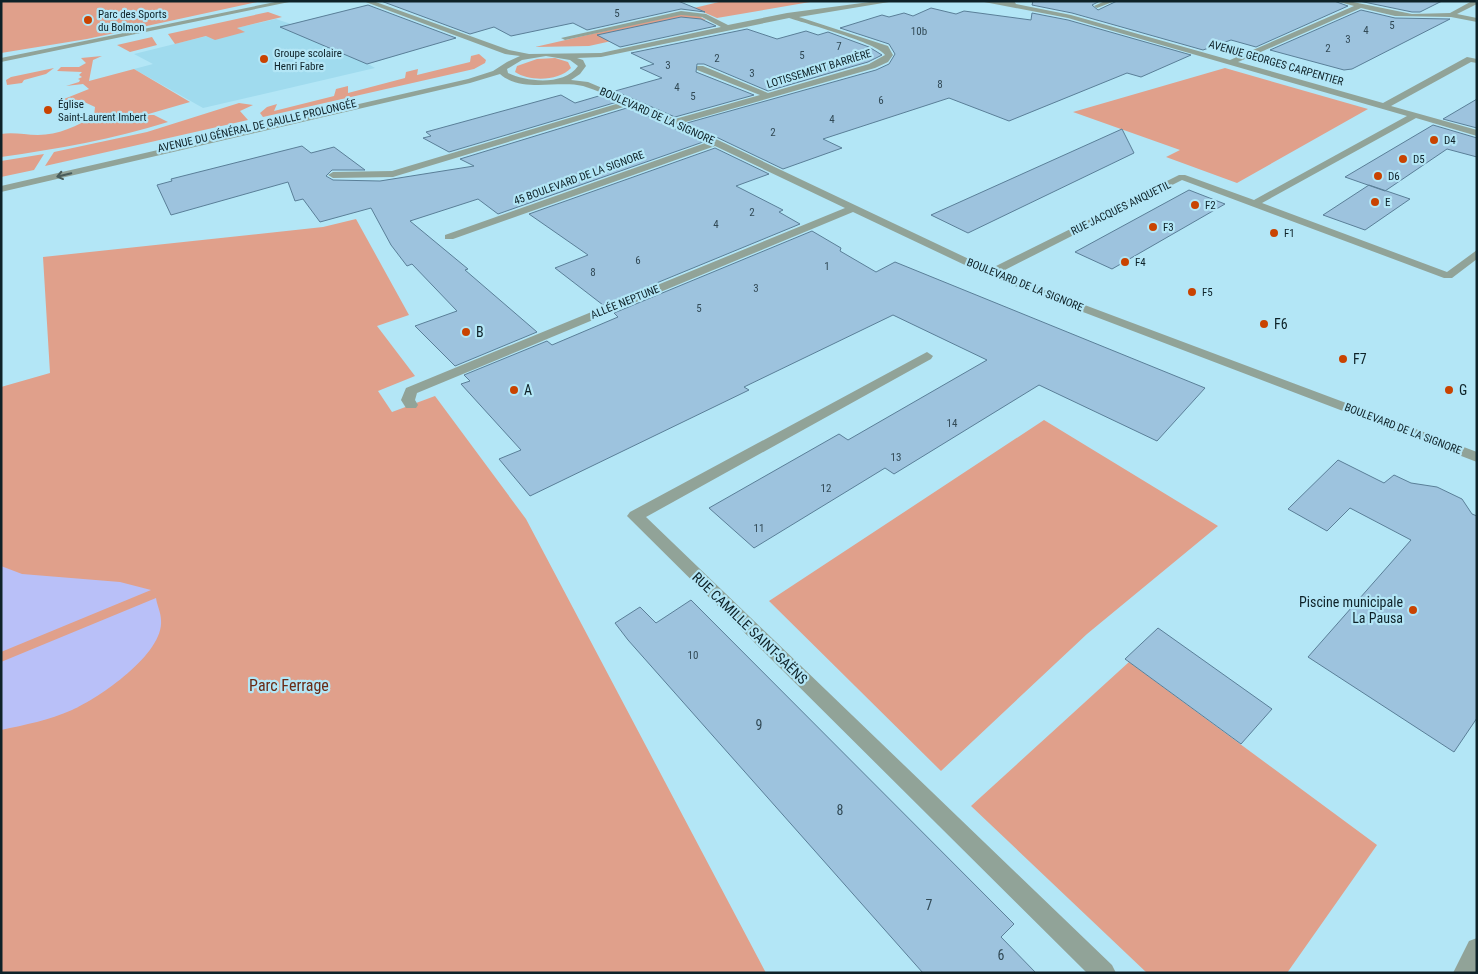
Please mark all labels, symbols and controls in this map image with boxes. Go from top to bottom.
house number: 5 [614,7,620,20]
place label: Parc des Sports du Bolmon [98,8,167,34]
marker: Parc des Sports du Bolmon [82,14,94,26]
house number: 5 [1389,19,1395,32]
house number: 4 [1363,24,1369,37]
house number: 10b [911,25,927,38]
house number: 3 [1345,33,1351,46]
street label: AVENUE GEORGES CARPENTIER [1207,38,1345,89]
house number: 7 [836,40,842,53]
house number: 2 [1325,42,1331,55]
place label: Groupe scolaire Henri Fabre [274,47,342,73]
street label: LOTISSEMENT BARRIÈRE [765,47,873,91]
house number: 5 [799,49,805,62]
house number: 2 [714,52,720,65]
marker: Groupe scolaire Henri Fabre [258,53,270,65]
house number: 3 [665,59,671,72]
house number: 3 [749,67,755,80]
house number: 8 [937,78,943,91]
house number: 4 [674,81,680,94]
street label: BOULEVARD DE LA SIGNORE [598,85,717,147]
house number: 5 [690,90,696,103]
house number: 6 [878,94,884,107]
street label: AVENUE DU GÉNÉRAL DE GAULLE PROLONGÉE [156,97,358,155]
place label: Église Saint-Laurent Imbert [58,98,147,124]
marker: Église Saint-Laurent Imbert [42,104,54,116]
house number: 4 [829,113,835,126]
house number: 2 [770,126,776,139]
marker: D4 [1428,134,1440,146]
place label: D4 [1444,134,1456,147]
street label: 45 BOULEVARD DE LA SIGNORE [512,148,646,208]
marker: D5 [1397,153,1409,165]
place label: D5 [1413,153,1425,166]
marker: D6 [1372,170,1384,182]
place label: D6 [1388,170,1400,183]
one-way arrow [57,171,73,180]
street label: RUE JACQUES ANQUETIL [1069,178,1173,238]
marker: E [1369,196,1381,208]
place label: E [1385,196,1391,209]
marker: F2 [1189,199,1201,211]
place label: F2 [1205,199,1216,212]
house number: 2 [749,206,755,219]
house number: 4 [713,218,719,231]
marker: F3 [1147,221,1159,233]
place label: F3 [1163,221,1174,234]
marker: F1 [1268,227,1280,239]
place label: F1 [1284,227,1295,240]
house number: 6 [635,254,641,267]
street label: BOULEVARD DE LA SIGNORE [965,256,1086,315]
marker: F4 [1119,256,1131,268]
place label: F4 [1135,256,1146,269]
house number: 1 [824,260,830,273]
house number: 8 [590,266,596,279]
street label: ALLÉE NEPTUNE [589,282,662,322]
house number: 3 [753,282,759,295]
marker: F5 [1186,286,1198,298]
place label: F5 [1202,286,1213,299]
house number: 5 [696,302,702,315]
place label: F6 [1274,316,1288,332]
marker: F6 [1258,318,1270,330]
place label: B [476,324,484,340]
marker: B [460,326,472,338]
place label: F7 [1353,351,1367,367]
marker: F7 [1337,353,1349,365]
place label: A [524,382,532,398]
place label: G [1459,382,1467,398]
marker: A [508,384,520,396]
marker: G [1443,384,1455,396]
street label: BOULEVARD DE LA SIGNORE [1343,401,1464,458]
house number: 14 [947,417,958,430]
house number: 13 [891,451,901,464]
house number: 12 [821,482,831,495]
house number: 11 [754,522,764,535]
street label: RUE CAMILLE SAINT-SAËNS [689,569,811,687]
place label: Piscine municipale La Pausa [1299,594,1403,626]
marker: Piscine municipale La Pausa [1407,604,1419,616]
house number: 10 [688,649,698,662]
park label: Parc Ferrage [249,676,329,695]
house number: 9 [756,717,762,733]
house number: 8 [837,802,844,818]
house number: 7 [926,897,933,913]
house number: 6 [998,947,1005,963]

